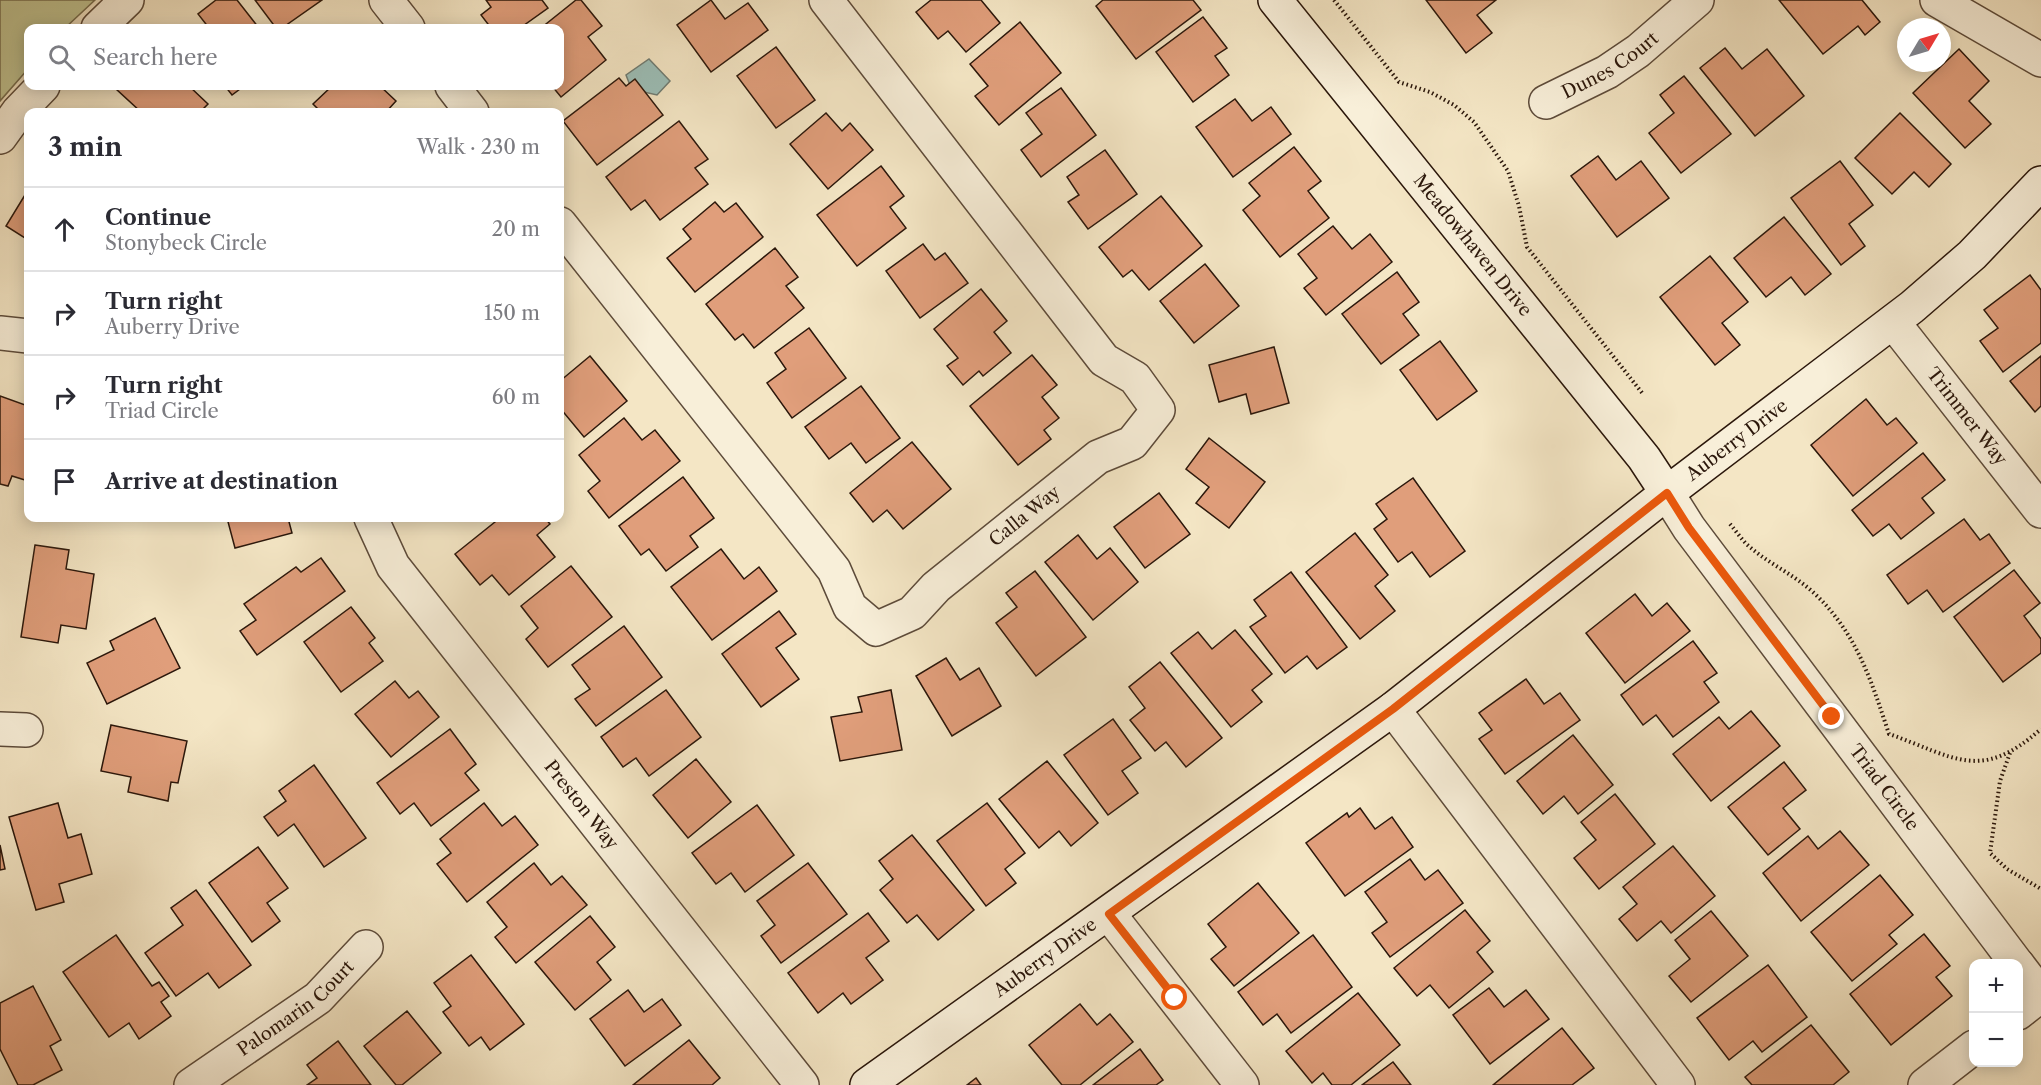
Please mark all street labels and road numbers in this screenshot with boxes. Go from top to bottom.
street label: Dunes Court [1558,27,1663,103]
street label: Meadowhaven Drive [1409,170,1536,321]
street label: Trimmer Way [1922,363,2013,470]
street label: Auberry Drive [1681,395,1792,486]
street label: Calla Way [985,480,1065,551]
street label: Triad Circle [1845,740,1924,835]
street label: Preston Way [540,756,624,855]
street label: Auberry Drive [989,913,1101,1002]
street label: Palomarin Court [233,955,359,1061]

